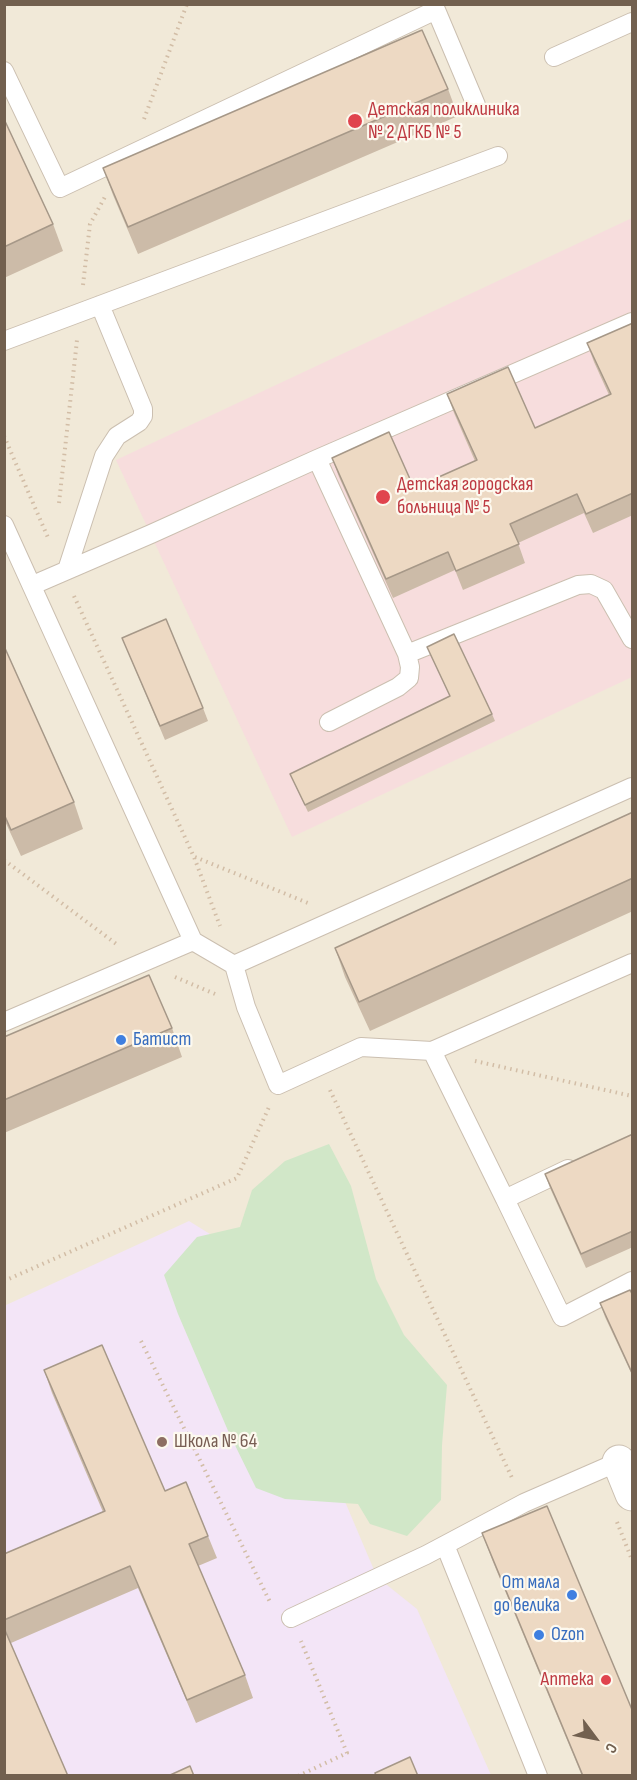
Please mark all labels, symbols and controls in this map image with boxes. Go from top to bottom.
place label: Детская поликлиника № 2 ДГКБ № 5 [368,98,520,145]
marker: Детская поликлиника № 2 ДГКБ № 5 [346,112,364,130]
place label: Детская городская больница № 5 [397,473,533,520]
marker: Детская городская больница № 5 [374,488,392,506]
place label: Батист [133,1028,191,1052]
marker: Батист [114,1033,128,1047]
place label: Школа № 64 [174,1430,257,1454]
marker: Школа № 64 [155,1435,169,1449]
place label: От мала до велика [493,1571,560,1618]
marker: От мала до велика [565,1588,579,1602]
place label: Ozon [551,1623,585,1647]
marker: Ozon [532,1628,546,1642]
place label: Аптека [540,1668,594,1692]
marker: Аптека [599,1673,613,1687]
north arrow [565,1708,625,1768]
text: С [600,1739,621,1756]

